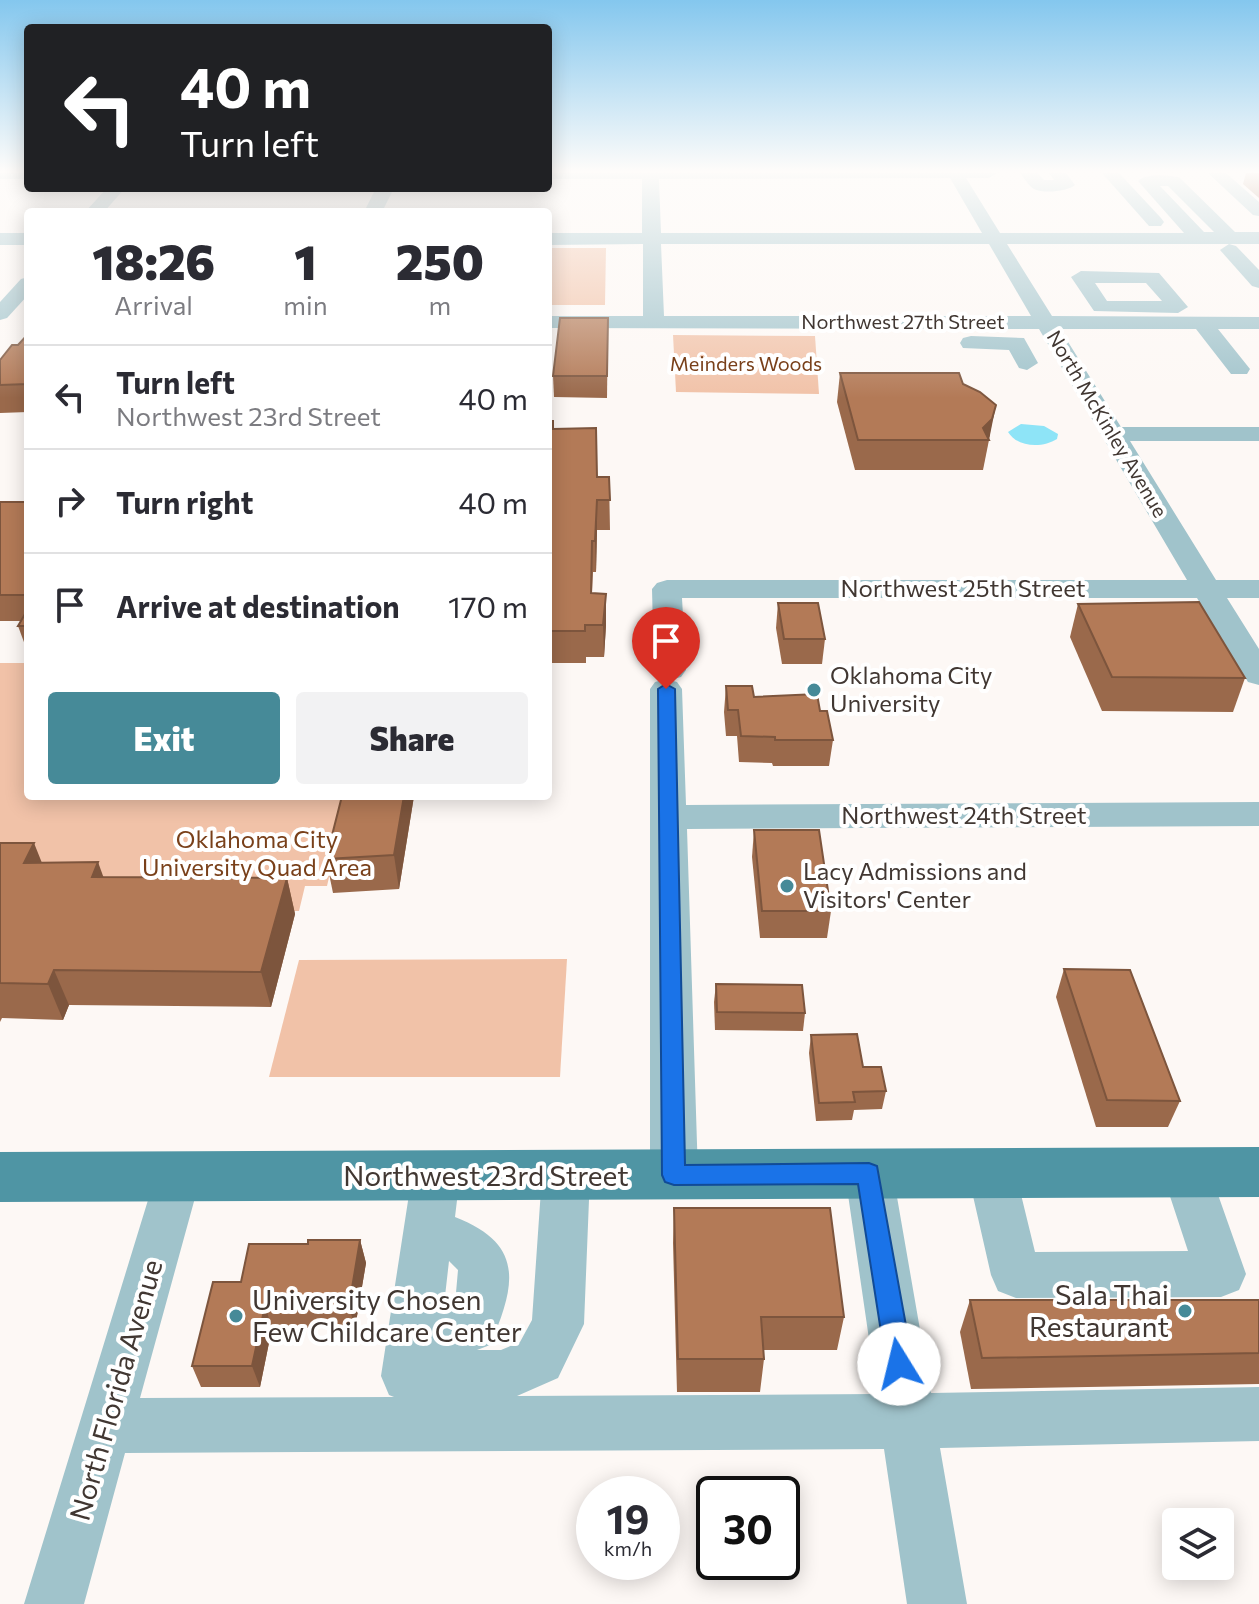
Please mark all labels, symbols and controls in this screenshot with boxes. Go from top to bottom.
text: 40 m [180,51,311,120]
icon: left [48,56,152,160]
text: Turn left [180,120,319,164]
text: 18:26 [92,231,215,290]
text: 1 [294,231,317,290]
text: 250 [396,231,484,290]
text: Arrival [114,289,193,320]
text: min [283,289,328,320]
text: m [428,289,451,320]
street label: Northwest 27th Street [801,309,1005,333]
street label: North McKinley Avenue [1043,326,1173,521]
park label: Meinders Woods [670,351,822,375]
text: Turn left [116,363,235,400]
icon: left [48,375,92,419]
text: 40 m [459,379,528,416]
text: Northwest 23rd Street [116,400,381,431]
icon: right [48,479,92,523]
text: Turn right [116,483,253,520]
text: 40 m [459,483,528,520]
street label: Northwest 25th Street [840,573,1086,602]
icon: arrive [48,583,92,627]
text: Arrive at destination [116,587,400,624]
text: 170 m [448,587,528,624]
pin [632,607,700,689]
icon: arrive [644,619,688,663]
place label: Oklahoma City University [830,660,992,717]
marker: Oklahoma City University [805,681,823,699]
button: Exit [48,692,280,784]
button: Share [296,692,528,784]
street label: Northwest 24th Street [841,800,1087,829]
park label: Oklahoma City University Quad Area [142,824,372,881]
place label: Lacy Admissions and Visitors' Center [803,856,1027,913]
marker: Lacy Admissions and Visitors' Center [778,877,796,895]
street label: Northwest 23rd Street [343,1158,629,1192]
street label: North Florida Avenue [62,1255,169,1524]
place label: Sala Thai Restaurant [1029,1277,1169,1343]
place label: University Chosen Few Childcare Center [252,1282,522,1348]
marker: Sala Thai Restaurant [1176,1302,1194,1320]
marker: University Chosen Few Childcare Center [227,1307,245,1325]
position arrow [857,1322,941,1406]
speed limit sign: 30 [696,1476,800,1580]
text: 19 [607,1493,649,1542]
map controls [1162,1508,1234,1580]
button: layers [1162,1508,1234,1580]
text: km/h [604,1536,652,1560]

